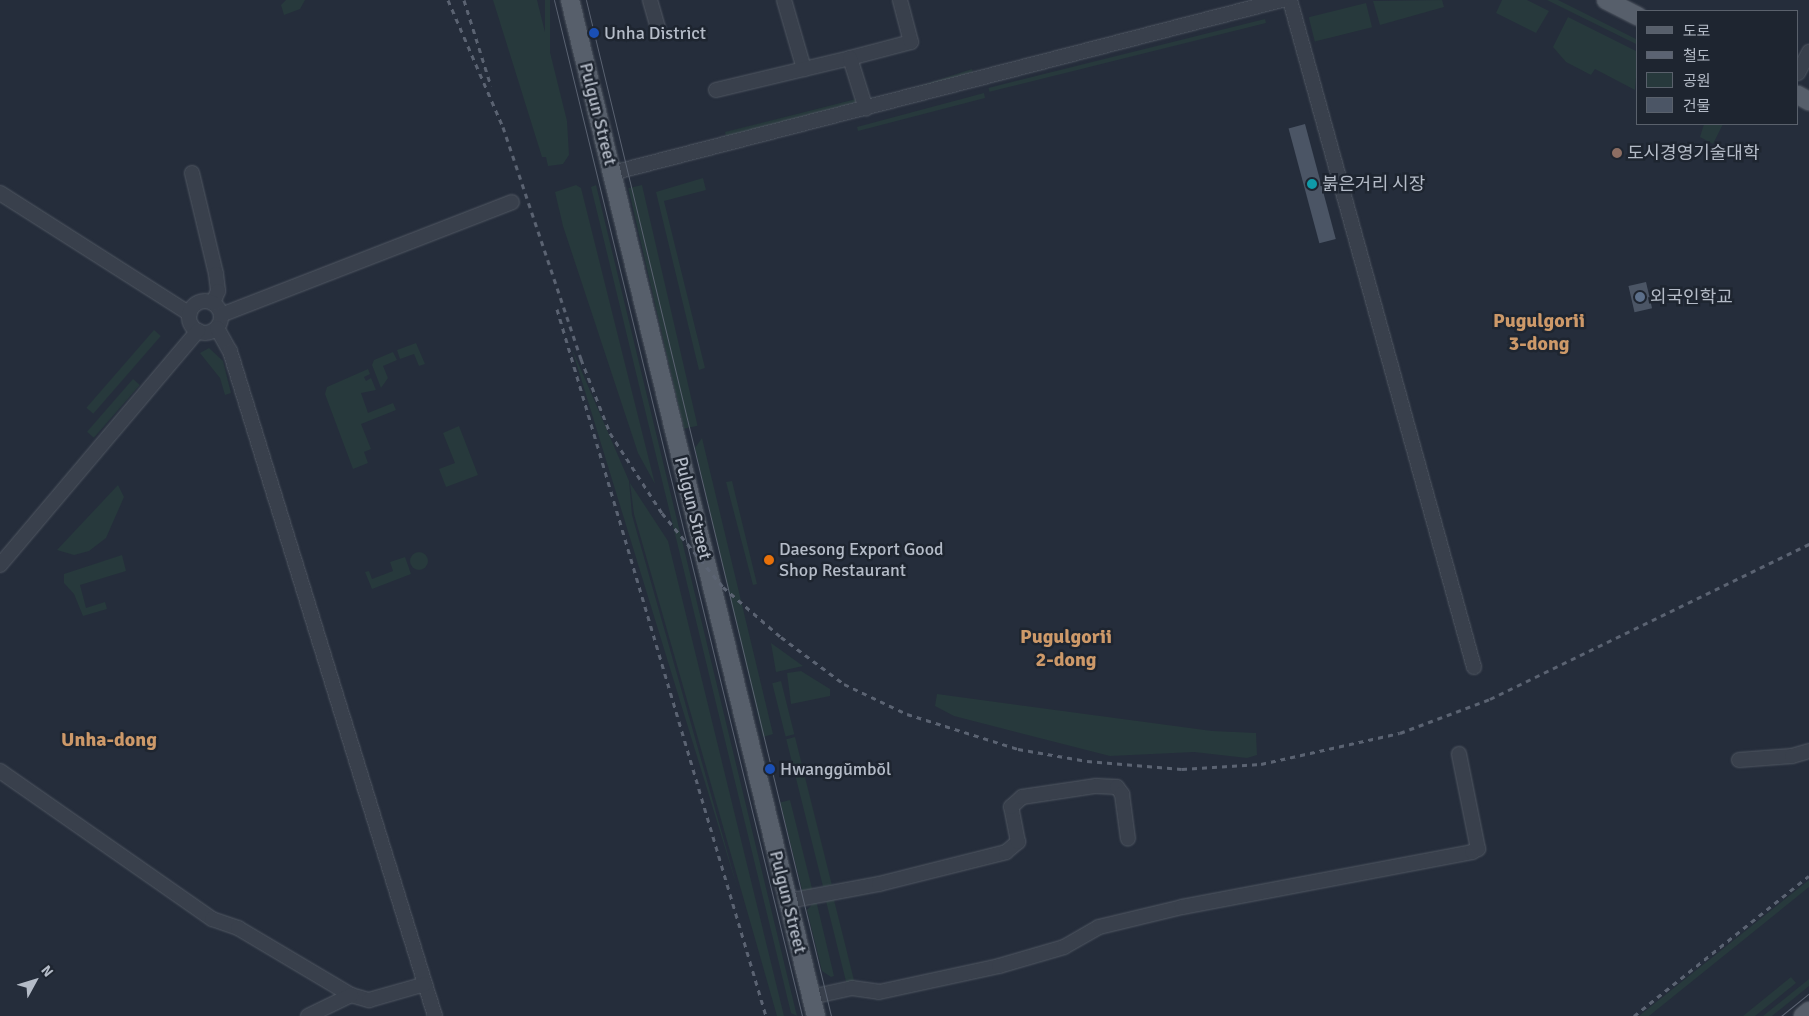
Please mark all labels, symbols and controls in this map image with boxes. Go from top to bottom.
legend [1636,10,1799,125]
place label: Unha District [604,22,706,44]
text: 도로 [1683,22,1711,40]
marker: Unha District [588,27,600,39]
text: 철도 [1683,47,1711,65]
street label: Pulgun Street [575,60,621,168]
text: 공원 [1683,72,1711,90]
text: 건물 [1683,97,1711,115]
place label: 도시경영기술대학 [1627,142,1759,164]
marker: 도시경영기술대학 [1611,147,1623,159]
place label: 붉은거리 시장 [1322,173,1425,195]
marker: 붉은거리 시장 [1306,178,1318,190]
place label: 외국인학교 [1650,286,1733,308]
marker: 외국인학교 [1634,291,1646,303]
district label: Pugulgorii 3-dong [1493,309,1585,356]
street label: Pulgun Street [670,454,716,562]
place label: Daesong Export Good Shop Restaurant [779,539,944,582]
marker: Daesong Export Good Shop Restaurant [763,554,775,566]
district label: Pugulgorii 2-dong [1020,625,1112,672]
district label: Unha-dong [61,727,157,751]
place label: Hwanggŭmbŏl [780,758,891,780]
marker: Hwanggŭmbŏl [764,763,776,775]
street label: Pulgun Street [765,848,811,956]
north arrow [10,956,60,1006]
text: N [37,962,57,980]

